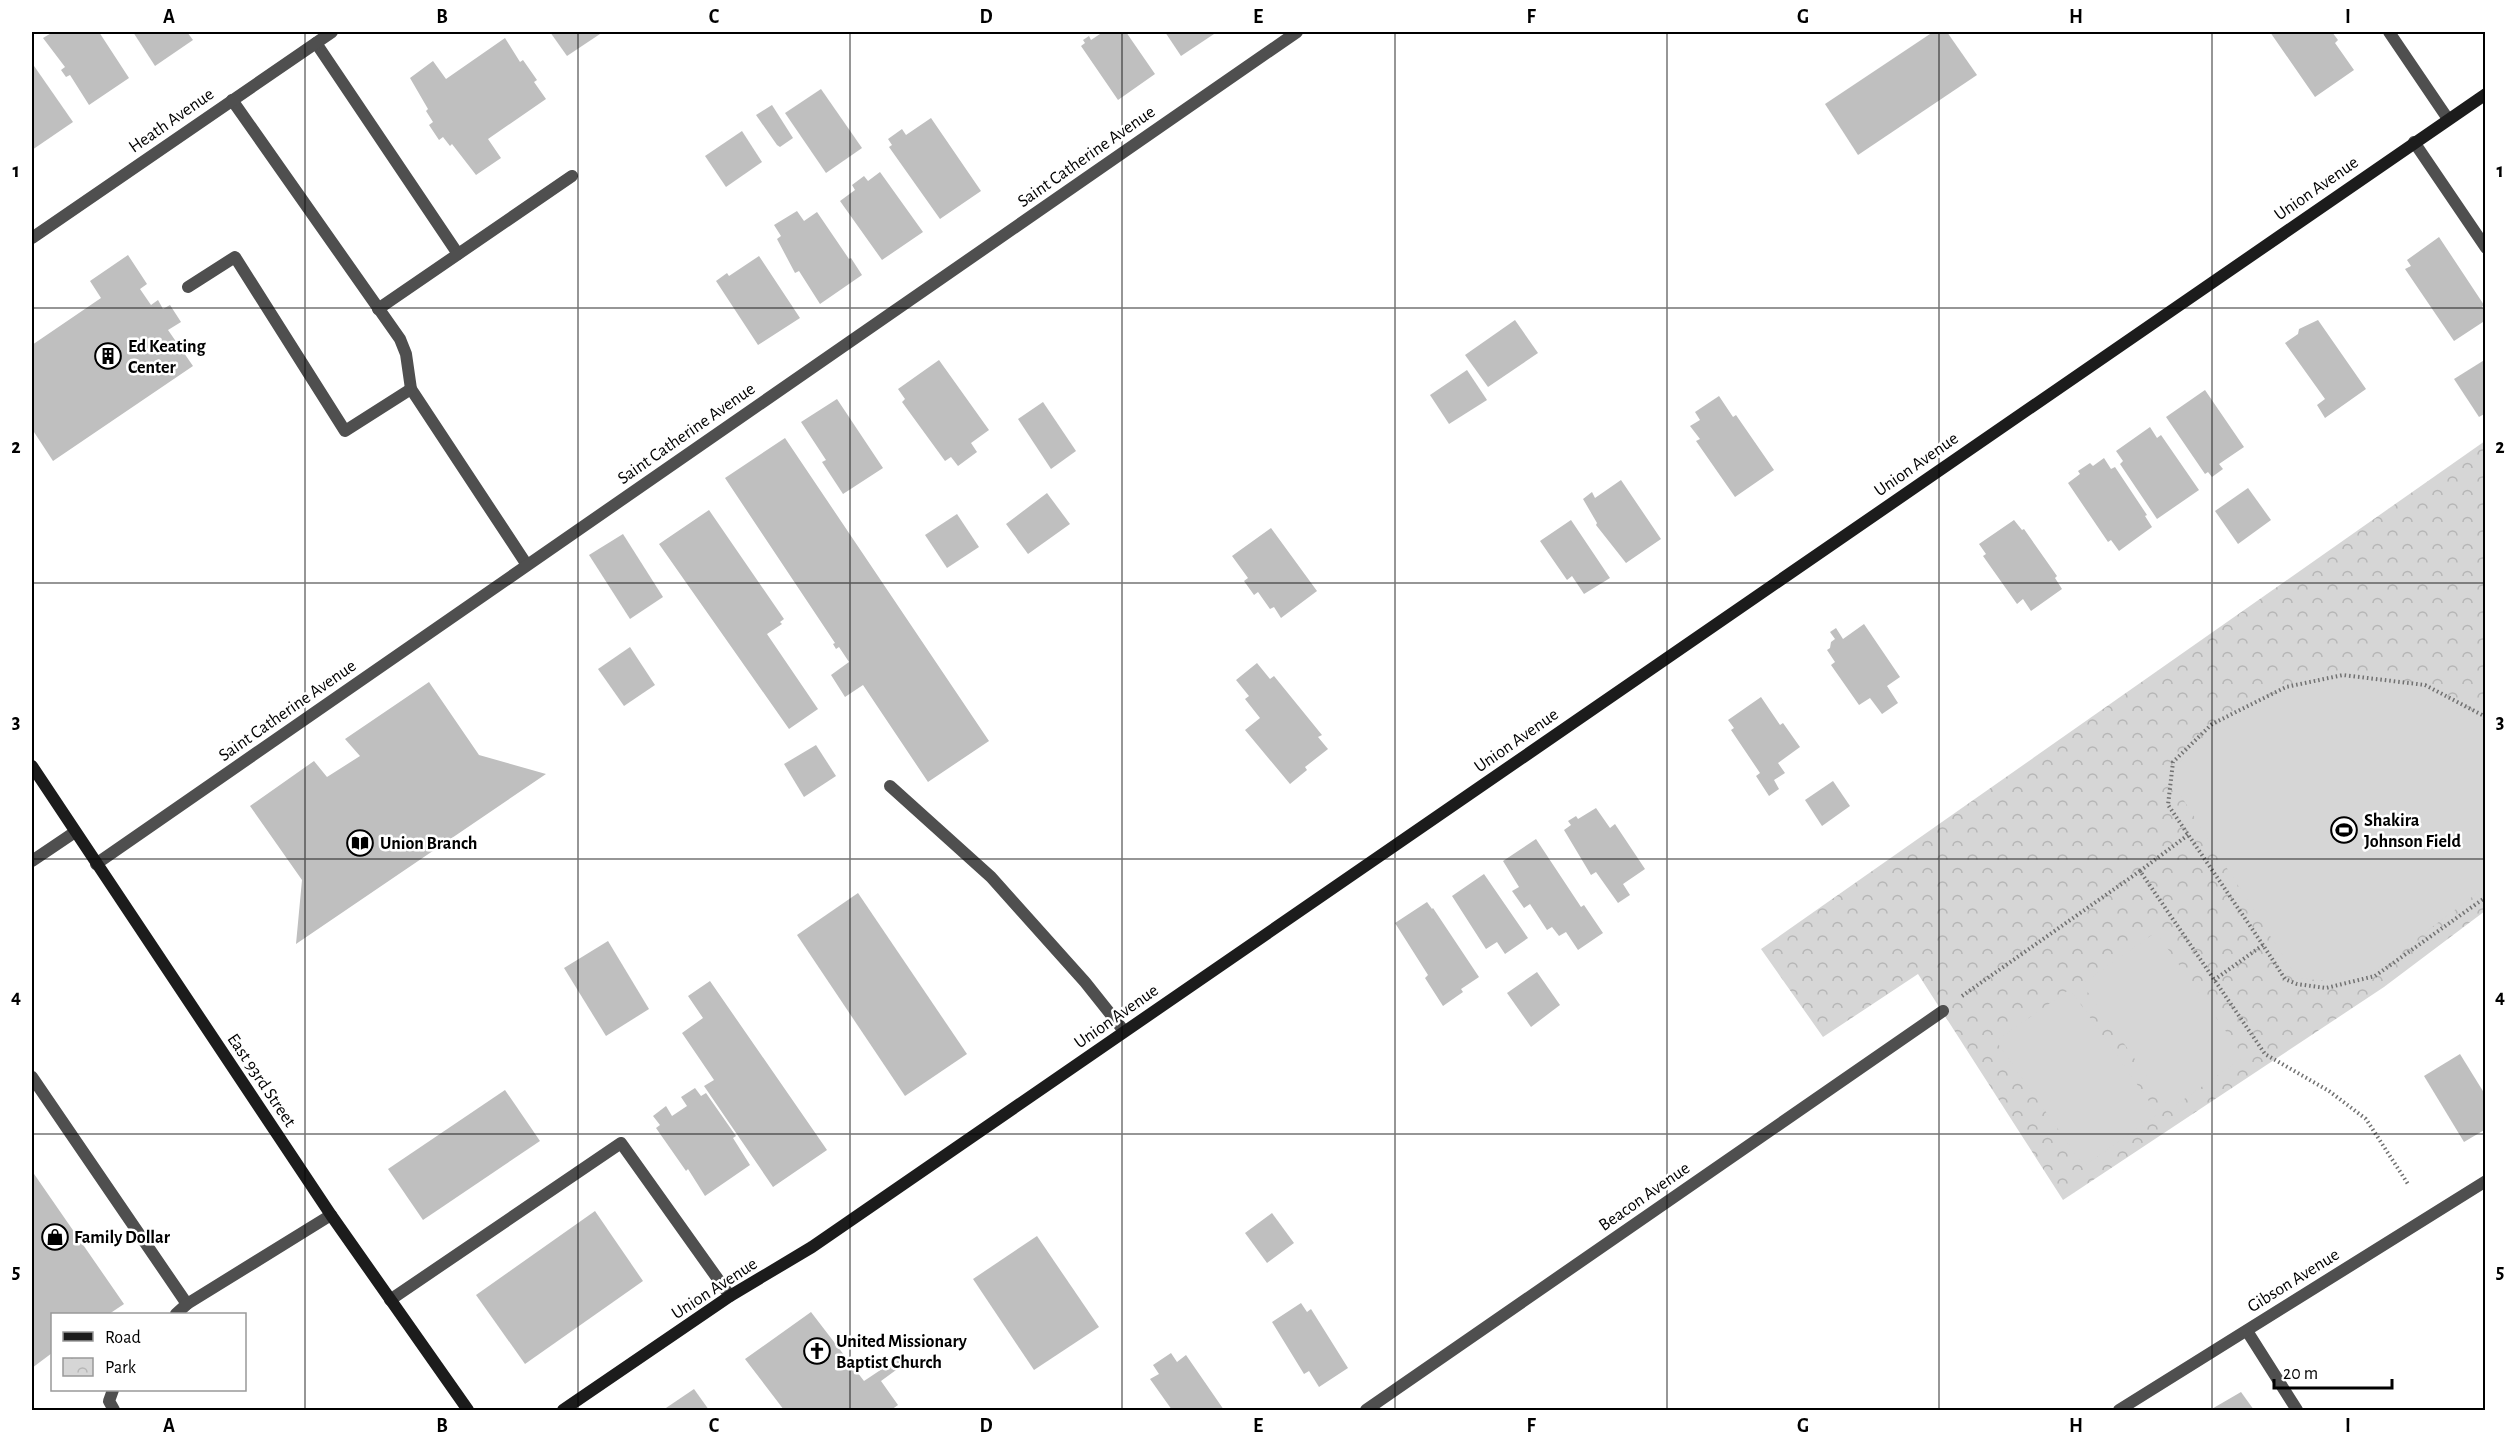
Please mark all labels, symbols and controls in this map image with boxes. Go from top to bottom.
text: A [163,7,175,27]
text: B [436,7,448,27]
text: C [709,7,720,27]
text: D [979,7,993,27]
text: E [1253,7,1263,27]
text: F [1526,7,1536,27]
text: G [1797,7,1809,27]
text: H [2069,7,2083,27]
text: I [2345,7,2351,27]
street label: Heath Avenue [126,85,217,157]
street label: Saint Catherine Avenue [1015,103,1159,211]
street label: Union Avenue [2271,153,2362,224]
text: 1 [12,161,20,181]
text: 1 [2496,161,2504,181]
place label: Ed Keating Center [128,338,207,377]
building icon: Ed Keating Center [93,341,123,371]
street label: Saint Catherine Avenue [615,380,759,488]
street label: Union Avenue [1871,429,1962,500]
text: 2 [11,437,21,457]
text: 2 [2495,437,2505,457]
street label: Saint Catherine Avenue [216,657,360,765]
street label: Union Avenue [1471,705,1562,776]
text: 3 [12,712,20,732]
text: 3 [2496,712,2504,732]
place label: Shakira Johnson Field [2364,812,2462,851]
sports icon: Shakira Johnson Field [2329,815,2359,845]
library icon: Union Branch [345,828,375,858]
place label: Union Branch [380,835,477,853]
street label: Union Avenue [1071,981,1162,1052]
text: 4 [11,987,21,1007]
text: 4 [2495,987,2505,1007]
street label: East 93rd Street [223,1031,299,1131]
street label: Beacon Avenue [1596,1159,1693,1235]
shop icon: Family Dollar [40,1222,70,1252]
place label: Family Dollar [74,1229,171,1247]
street label: Gibson Avenue [2244,1246,2343,1316]
street label: Union Avenue [669,1255,761,1323]
text: 5 [12,1262,20,1282]
text: 5 [2496,1262,2504,1282]
legend [51,1313,246,1391]
text: Road [105,1329,141,1347]
place label: United Missionary Baptist Church [836,1333,968,1372]
church icon: United Missionary Baptist Church [802,1336,832,1366]
scale bar [2274,1352,2392,1390]
text: Park [105,1359,137,1377]
text: 20 m [2283,1365,2318,1383]
text: A [163,1416,175,1436]
text: B [436,1416,448,1436]
text: C [709,1416,720,1436]
text: D [979,1416,993,1436]
text: E [1253,1416,1263,1436]
text: F [1526,1416,1536,1436]
text: G [1797,1416,1809,1436]
text: H [2069,1416,2083,1436]
text: I [2345,1416,2351,1436]

